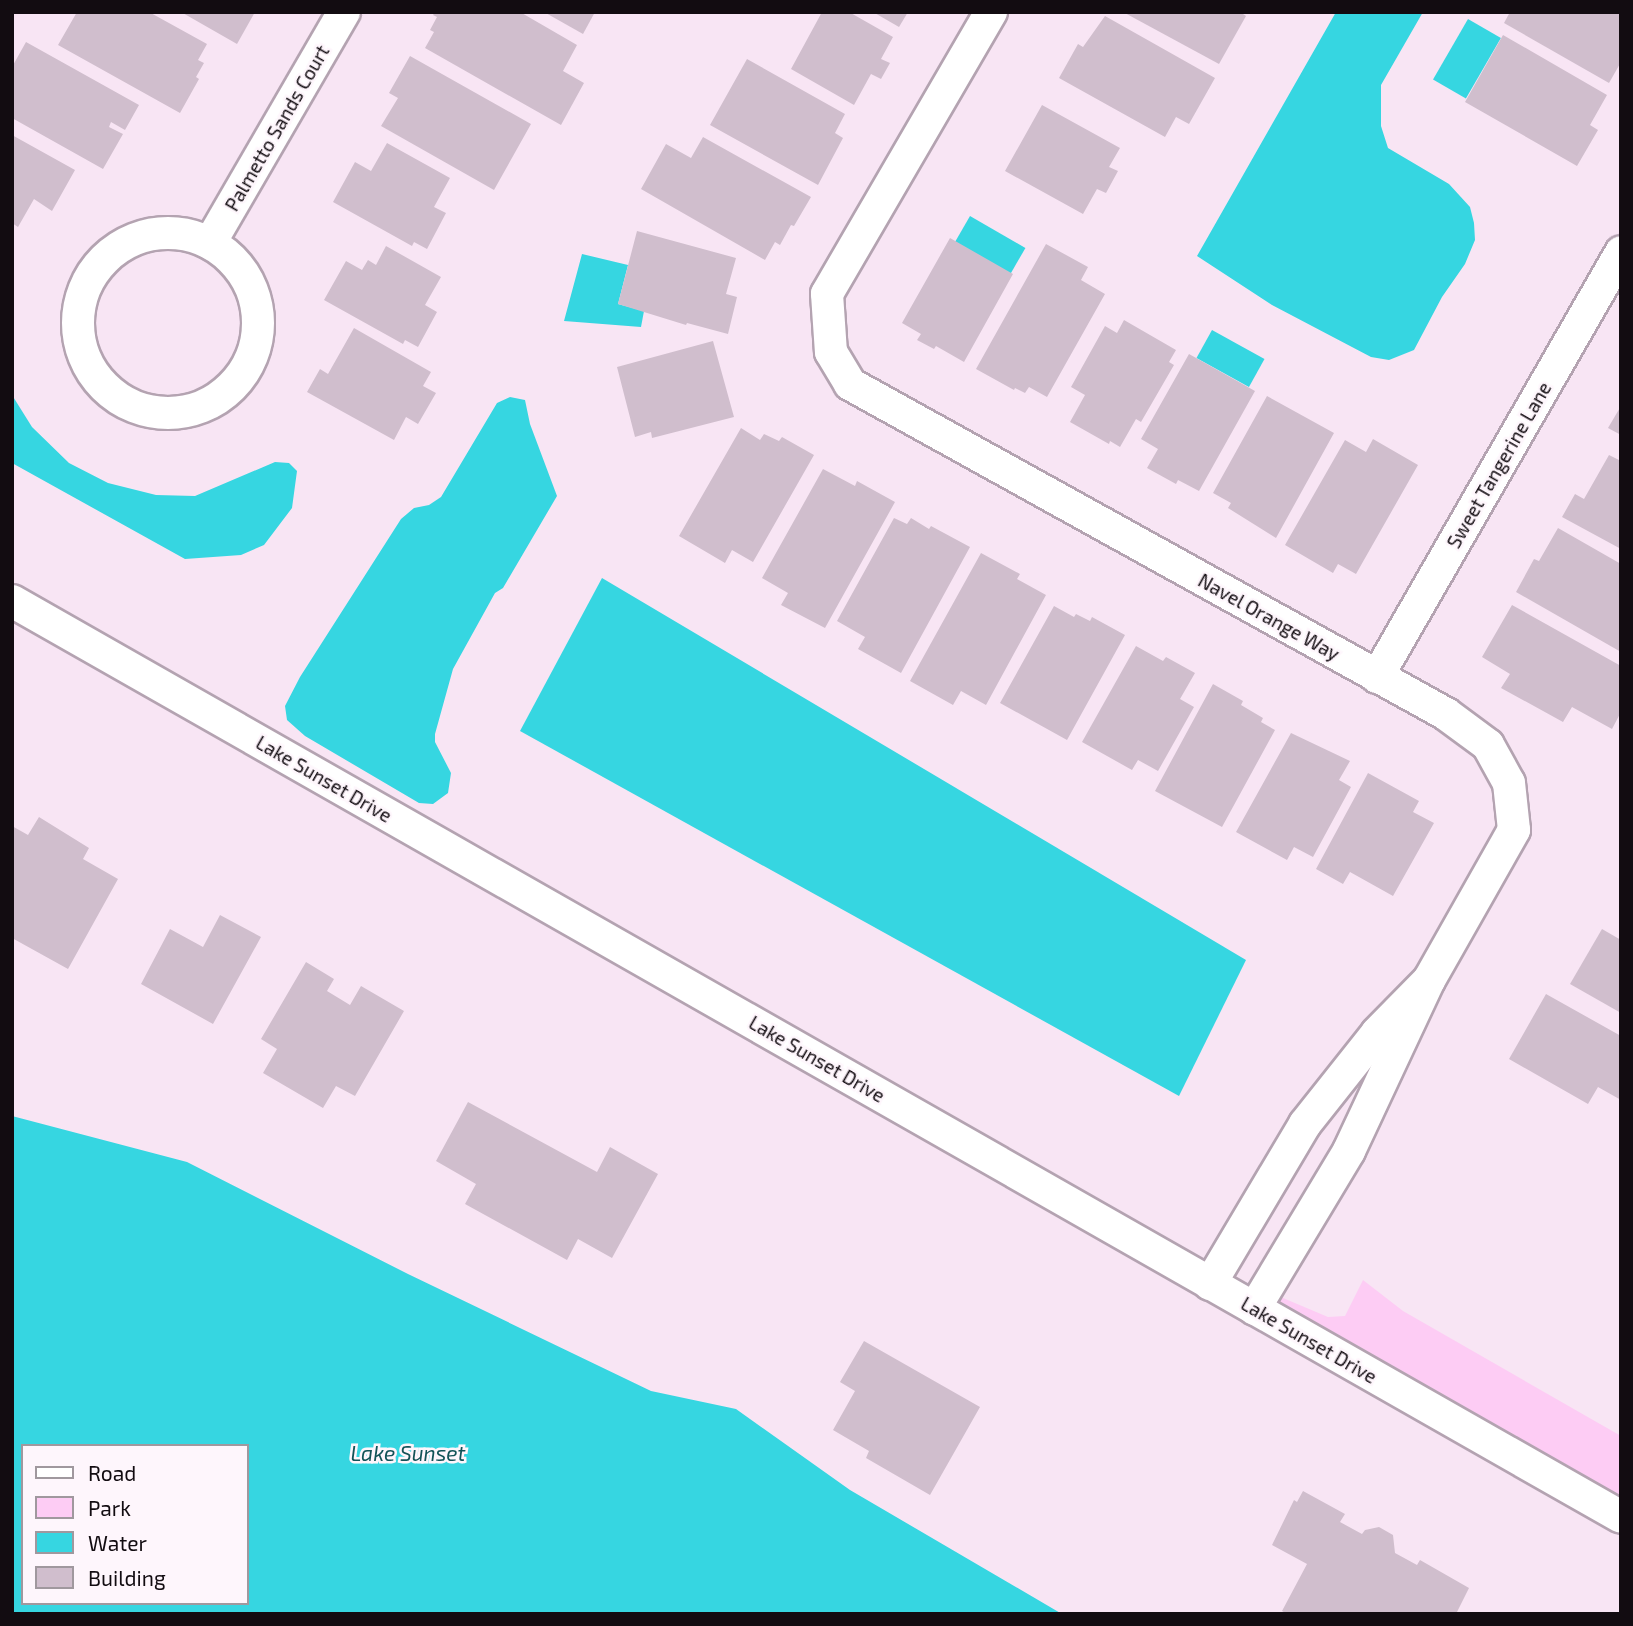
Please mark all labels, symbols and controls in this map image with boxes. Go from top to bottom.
street label: Palmetto Sands Court [220,41,334,215]
street label: Sweet Tangerine Lane [1442,378,1556,552]
street label: Navel Orange Way [1194,569,1344,665]
street label: Lake Sunset Drive [252,731,396,827]
street label: Lake Sunset Drive [745,1011,889,1107]
street label: Lake Sunset Drive [1237,1292,1381,1388]
water label: Lake Sunset [350,1440,466,1466]
legend [21,1444,248,1605]
text: Road [88,1460,136,1485]
text: Park [88,1495,131,1520]
text: Water [88,1530,147,1555]
text: Building [88,1565,166,1590]

